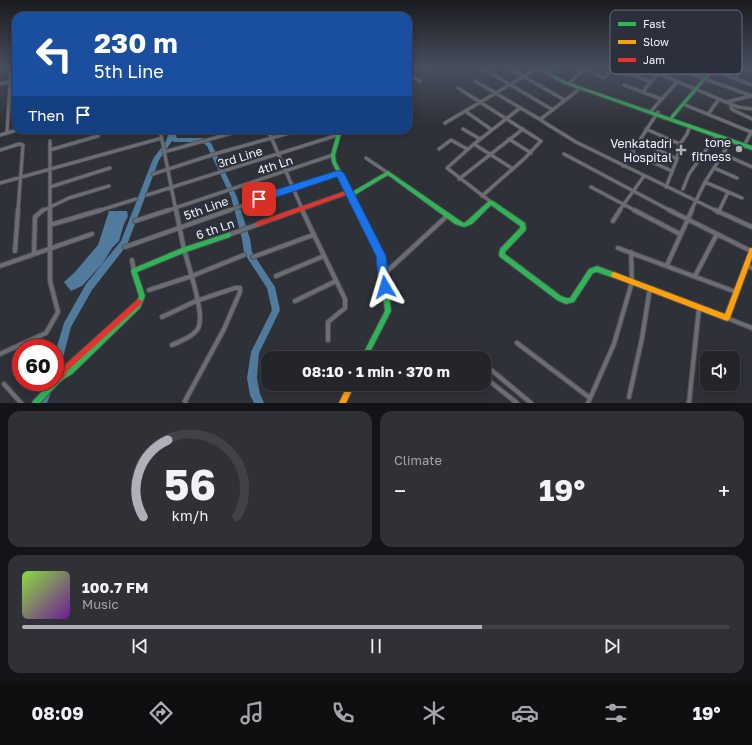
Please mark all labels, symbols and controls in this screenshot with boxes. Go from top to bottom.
legend [610,10,742,74]
text: Fast [643,17,666,30]
text: 230 m [94,26,178,59]
icon: left [28,28,80,80]
text: Slow [643,35,669,48]
text: Jam [643,53,665,66]
text: 5th Line [94,60,164,82]
icon: arrive [72,104,94,126]
text: Then [28,106,64,124]
place label: tone fitness [692,135,731,164]
place label: Venkatadri Hospital [610,136,672,165]
street label: 3rd Line [216,143,264,171]
marker: Venkatadri Hospital [675,144,687,156]
marker: tone fitness [734,144,744,154]
street label: 4th Ln [255,152,295,178]
pin [242,182,276,216]
icon: arrive [248,188,270,210]
street label: 5th Line [182,193,230,223]
street label: 6 th Ln [194,215,236,243]
position arrow [364,266,406,308]
speed limit sign: 60 [12,339,64,391]
map controls [700,351,740,391]
button: sound [700,351,740,391]
text: 08:10 · 1 min · 370 m [302,362,450,380]
text: Climate [394,452,442,468]
text: 56 [164,459,216,509]
text: 19° [539,472,585,508]
text: − [394,477,406,504]
text: + [718,477,730,504]
text: km/h [172,507,208,524]
text: 100.7 FM [82,578,148,596]
text: Music [82,596,119,612]
icon: previous [129,635,151,657]
icon: pause [365,635,387,657]
icon: next [601,635,623,657]
icon: directions [147,699,175,727]
icon: music [238,699,266,727]
icon: phone [329,699,357,727]
icon: climate [420,699,448,727]
icon: car [511,699,539,727]
icon: filters [602,699,630,727]
text: 08:09 [32,702,84,724]
text: 19° [693,702,720,724]

